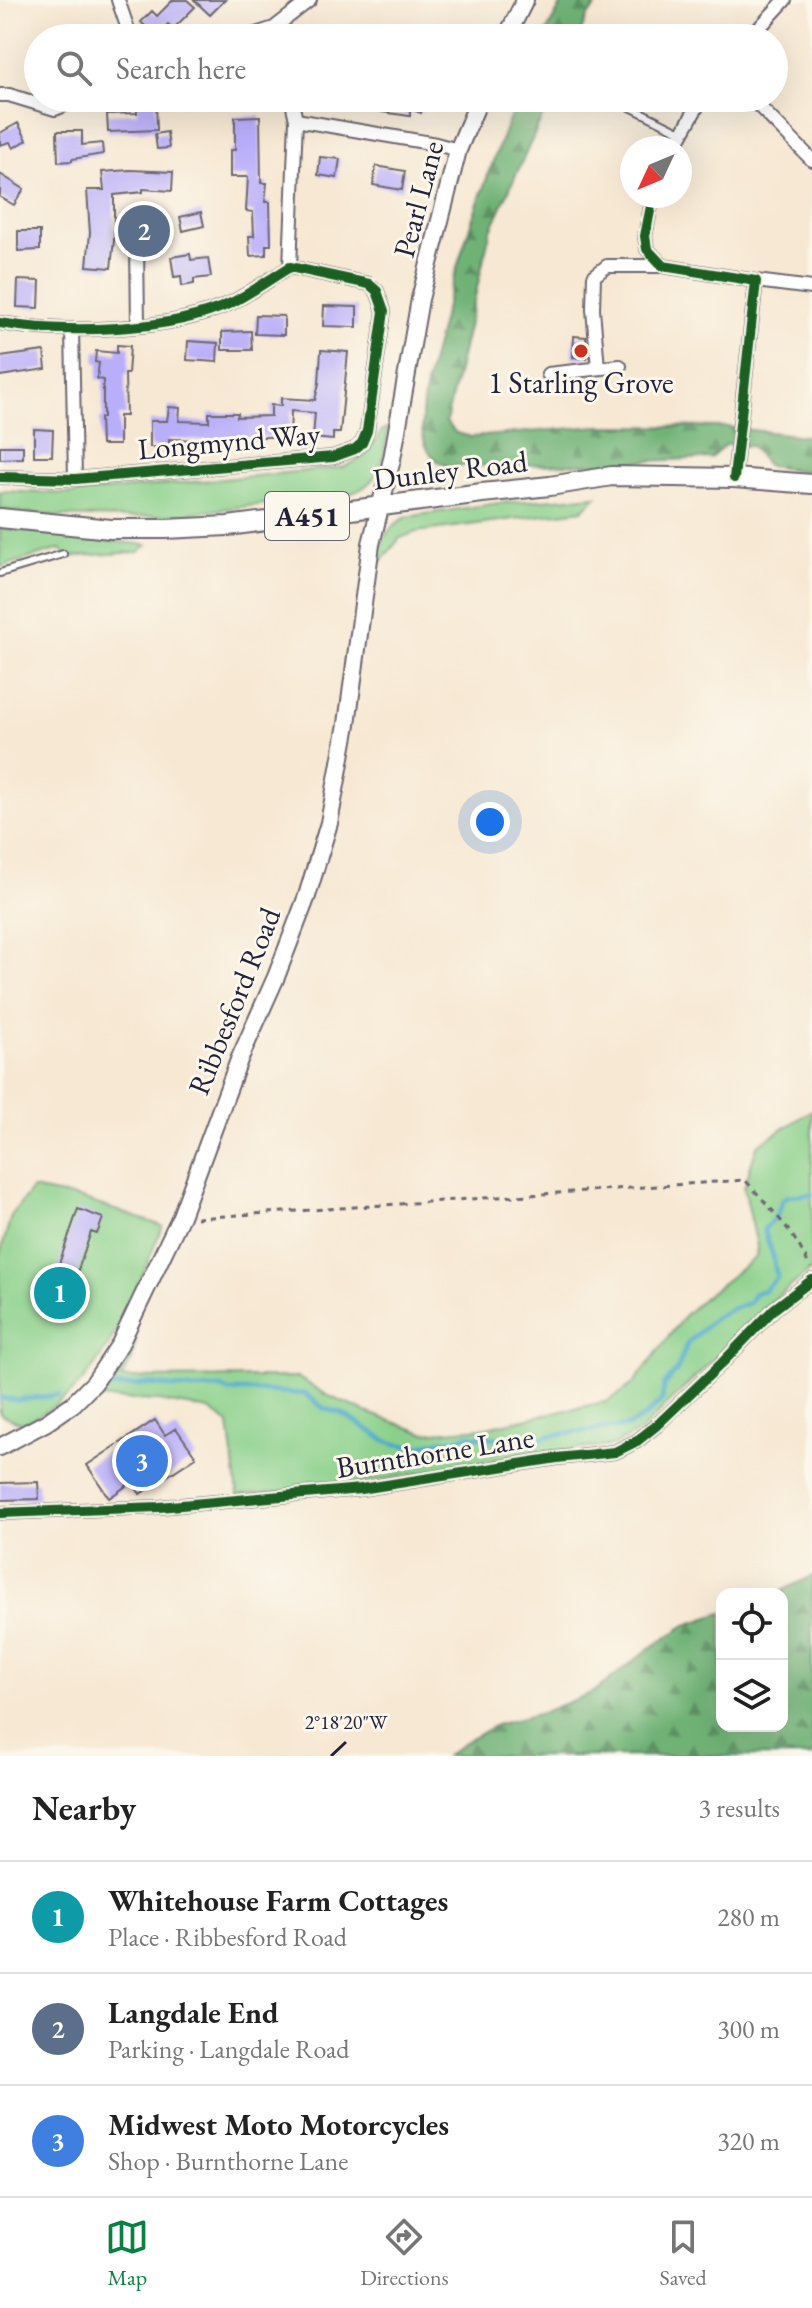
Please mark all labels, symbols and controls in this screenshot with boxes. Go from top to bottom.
search box [24,24,788,112]
icon: search [52,46,96,90]
text: Search here [116,49,246,88]
street label: Pearl Lane [384,136,452,262]
north arrow [620,136,692,208]
pin: 2 [118,201,170,261]
marker: 1 Starling Grove [572,342,590,360]
place label: 1 Starling Grove [488,363,674,402]
street label: Longmynd Way [136,414,323,468]
street label: Dunley Road [371,441,530,499]
road number: A451 [265,492,349,540]
your location [470,802,510,842]
street label: Ribbesford Road [179,901,290,1100]
pin: 1 [34,1263,86,1323]
street label: Burnthorne Lane [333,1417,537,1487]
pin: 3 [116,1431,168,1491]
map controls [716,1588,788,1732]
button: locate [716,1588,788,1660]
button: layers [716,1660,788,1732]
text: 2°18'20"W [305,1709,388,1735]
text: Nearby [32,1786,136,1830]
text: 3 results [699,1791,780,1825]
text: Whitehouse Farm Cottages [108,1881,448,1920]
text: 1 [51,1900,65,1934]
text: 280 m [717,1900,780,1934]
text: Place · Ribbesford Road [108,1920,347,1954]
text: Langdale End [108,1993,279,2032]
text: 2 [51,2012,65,2046]
text: 300 m [717,2012,780,2046]
text: Parking · Langdale Road [108,2032,349,2066]
text: Midwest Moto Motorcycles [108,2105,449,2144]
text: 3 [51,2124,65,2158]
text: 320 m [717,2124,780,2158]
text: Shop · Burnthorne Lane [108,2144,348,2178]
tab: Map [105,2215,149,2292]
tab: Directions [360,2215,449,2292]
tab: Saved [659,2215,707,2292]

